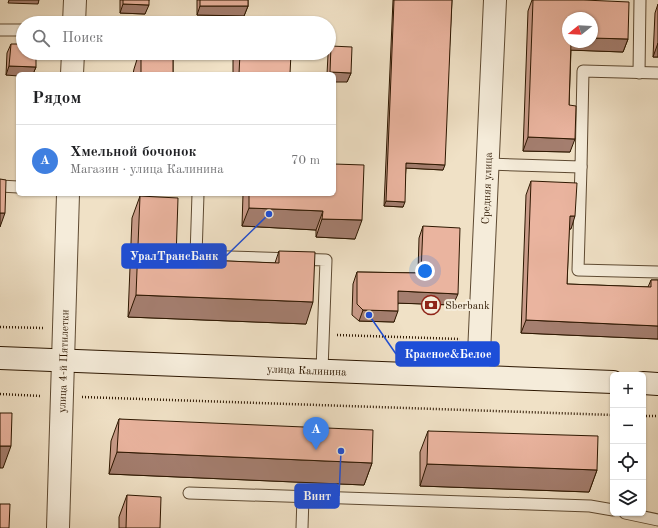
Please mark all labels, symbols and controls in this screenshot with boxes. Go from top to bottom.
north arrow [562,12,598,48]
search box [16,16,336,60]
icon: search [30,27,52,49]
text: Поиск [62,31,103,46]
text: Рядом [32,90,81,107]
text: Хмельной бочонок [70,145,196,160]
street label: Средняя улица [481,151,495,225]
text: A [40,154,50,167]
text: 70 m [291,154,320,167]
text: Магазин · улица Калинина [70,163,224,176]
callout: УралТрансБанк [122,244,226,268]
text: УралТрансБанк [130,251,219,263]
your location [415,261,435,281]
bank icon: Sberbank [420,294,442,316]
place label: Sberbank [445,301,490,312]
street label: улица 4-й Пятилетки [57,309,72,413]
callout: Красное&Белое [396,342,499,366]
text: Красное&Белое [404,349,492,361]
street label: улица Калинина [267,364,347,379]
map controls [610,372,646,516]
button: + [610,372,646,408]
button: − [610,408,646,444]
pin: A [303,417,329,450]
button: locate [610,444,646,480]
button: layers [610,480,646,516]
callout: Винт [295,484,339,508]
text: Винт [303,491,331,503]

